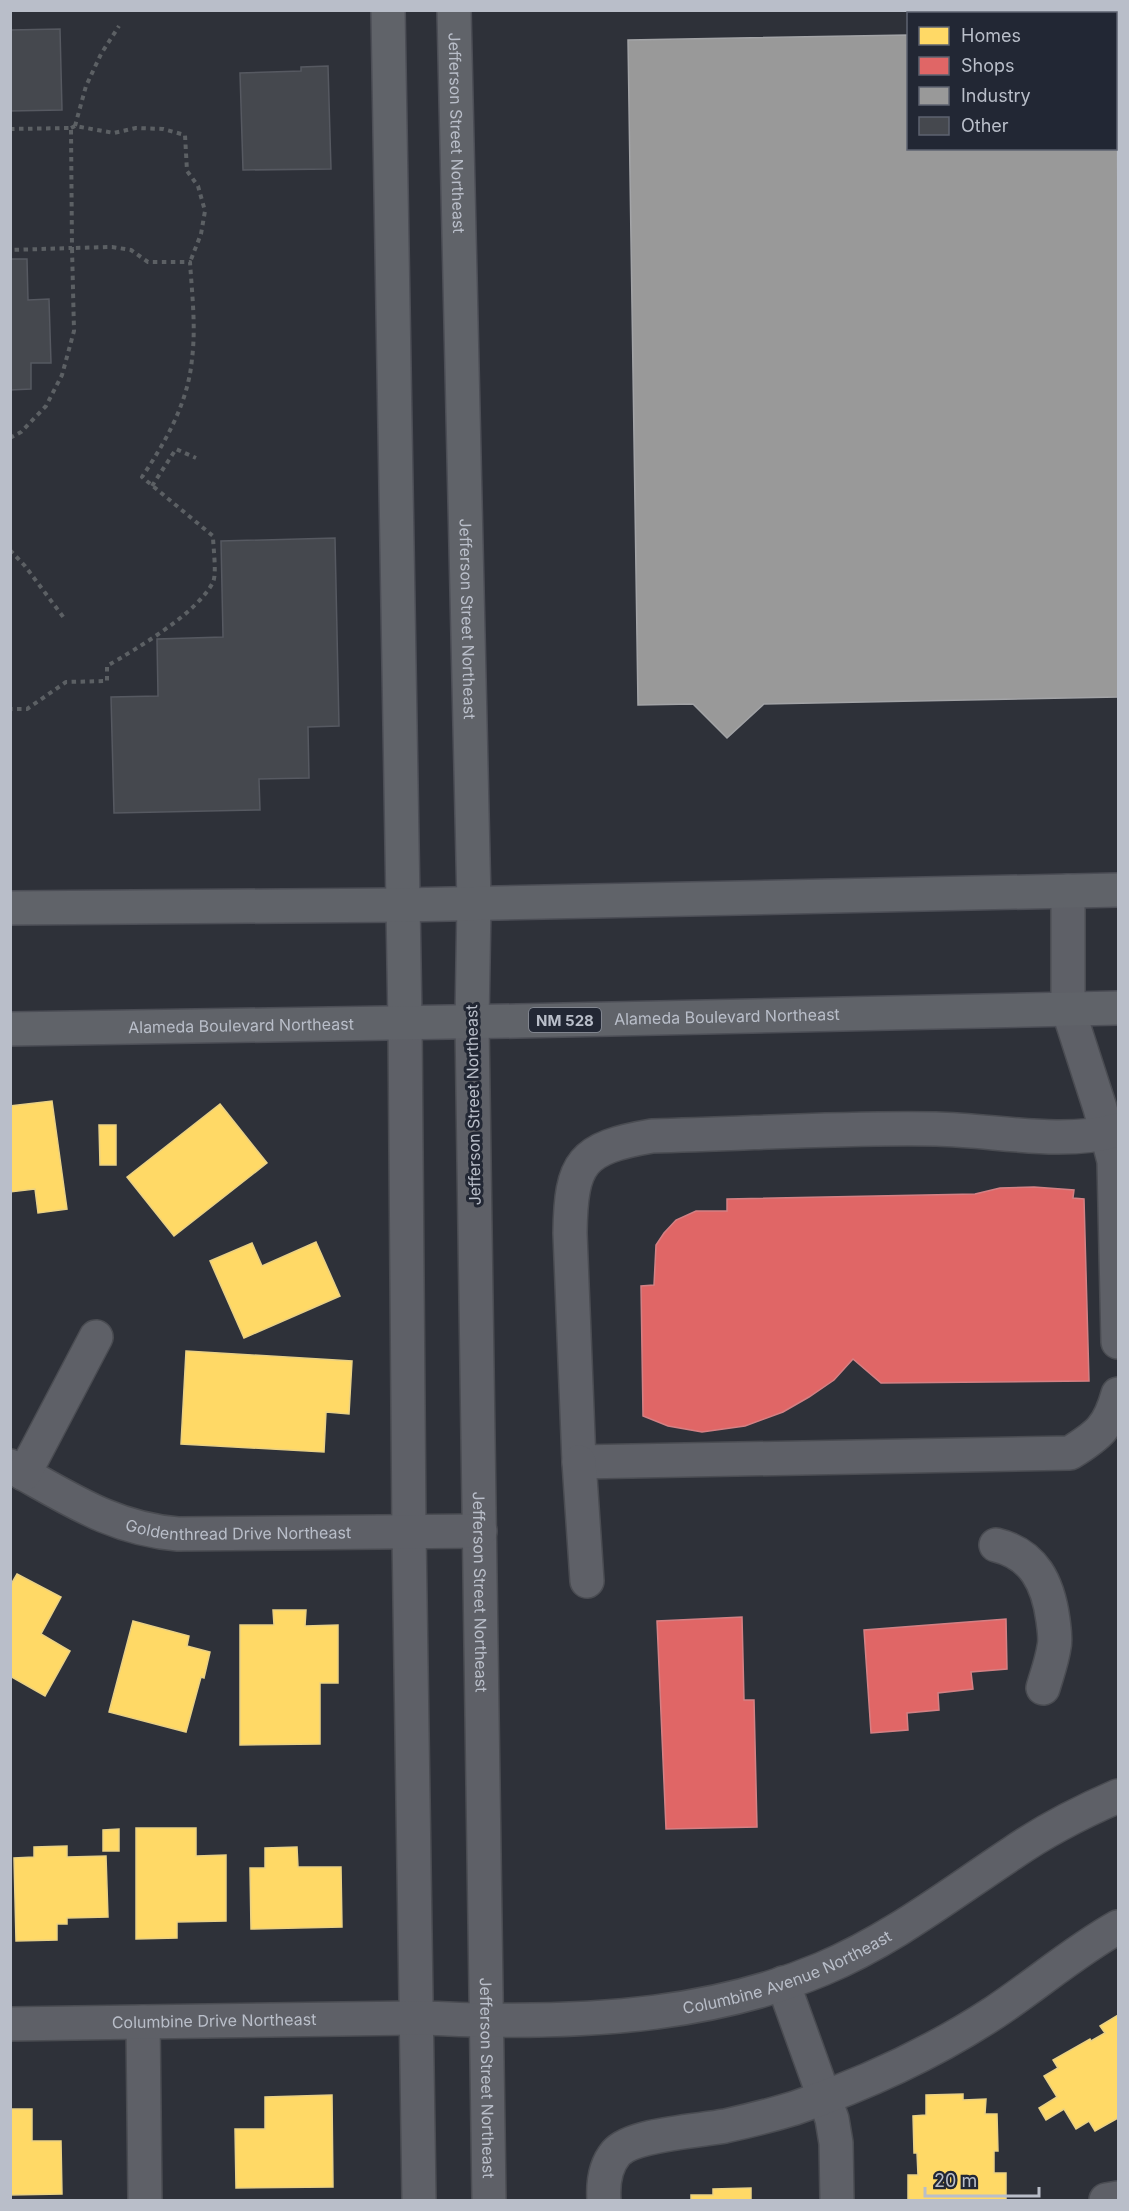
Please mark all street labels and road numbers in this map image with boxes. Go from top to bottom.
street label: Jefferson Street Northeast [445,32,469,234]
street label: Jefferson Street Northeast [455,518,480,720]
street label: Jefferson Street Northeast [461,1004,485,1206]
street label: Alameda Boulevard Northeast [614,1004,840,1029]
road number: NM 528 [529,1008,601,1032]
street label: Alameda Boulevard Northeast [128,1014,354,1037]
street label: Jefferson Street Northeast [469,1491,492,1693]
street label: Goldenthread Drive Northeast [123,1514,351,1544]
street label: Columbine Avenue Northeast [681,1926,895,2018]
street label: Jefferson Street Northeast [476,1977,499,2179]
street label: Columbine Drive Northeast [112,2009,316,2032]

